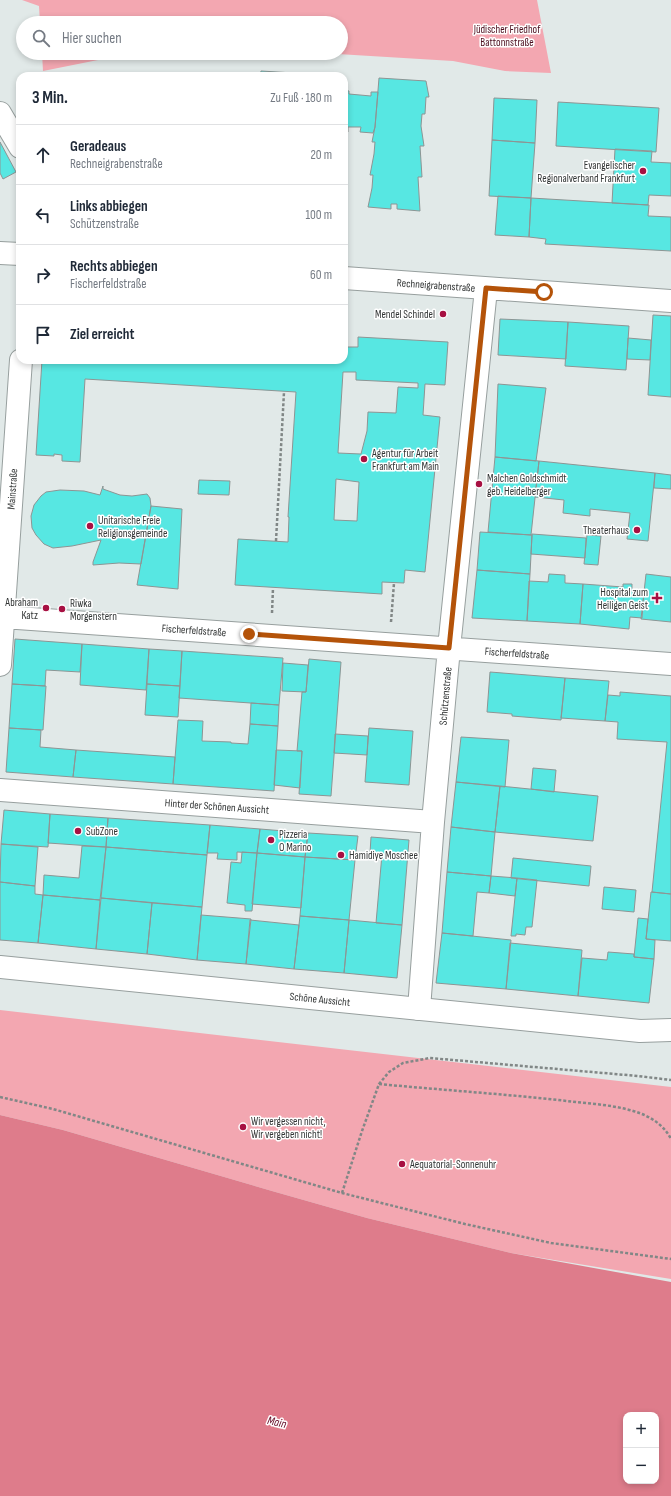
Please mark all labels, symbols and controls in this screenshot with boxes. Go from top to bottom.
search box [16,16,348,60]
park label: Jüdischer Friedhof Battonnstraße [473,23,541,49]
icon: search [30,27,52,49]
text: Hier suchen [62,29,122,48]
text: 3 Min. [32,88,68,108]
text: Zu Fuß · 180 m [270,90,332,106]
text: Geradeaus [70,137,126,156]
icon: ahead [32,144,54,166]
text: 20 m [310,147,332,163]
text: Rechneigrabenstraße [70,156,163,172]
place label: Evangelischer Regionalverband Frankfurt [537,159,636,185]
marker: Evangelischer Regionalverband Frankfurt [638,166,648,176]
text: Links abbiegen [70,197,148,216]
icon: left [32,204,54,226]
text: 100 m [305,207,332,223]
text: Schützenstraße [70,216,139,232]
text: Rechts abbiegen [70,257,158,276]
icon: right [32,264,54,286]
text: 60 m [310,267,332,283]
text: Fischerfeldstraße [70,276,146,292]
street label: Rechneigrabenstraße [396,276,476,295]
route start [535,283,553,301]
place label: Mendel Schindel [375,308,435,321]
marker: Mendel Schindel [438,309,448,319]
icon: arrive [32,324,54,346]
text: Ziel erreicht [70,325,134,344]
place label: Agentur für Arbeit Frankfurt am Main [371,447,439,473]
marker: Agentur für Arbeit Frankfurt am Main [359,454,369,464]
street label: Mainstraße [5,468,20,510]
place label: Malchen Goldschmidt geb. Heidelberger [487,472,567,498]
marker: Malchen Goldschmidt geb. Heidelberger [474,479,484,489]
place label: Unitarische Freie Religionsgemeinde [98,514,167,540]
marker: Unitarische Freie Religionsgemeinde [85,521,95,531]
place label: Theaterhaus [583,524,629,537]
marker: Theaterhaus [632,525,642,535]
place label: Hospital zum Heiligen Geist [597,586,649,612]
marker: Hospital zum Heiligen Geist [651,592,663,604]
place label: Abraham Katz [4,596,38,622]
place label: Riwka Morgenstern [70,597,117,623]
marker: Abraham Katz [41,603,51,613]
marker: Riwka Morgenstern [57,604,67,614]
street label: Fischerfeldstraße [161,622,227,639]
route end [240,625,258,643]
street label: Fischerfeldstraße [484,645,550,662]
street label: Schützenstraße [436,666,455,726]
street label: Hinter der Schönen Aussicht [164,796,270,817]
place label: SubZone [86,825,118,838]
marker: SubZone [73,826,83,836]
place label: Pizzeria O Marino [279,828,312,854]
marker: Pizzeria O Marino [266,835,276,845]
place label: Hamidiye Moschee [349,849,418,862]
marker: Hamidiye Moschee [336,850,346,860]
street label: Schöne Aussicht [289,990,352,1009]
place label: Wir vergessen nicht, Wir vergeben nicht! [251,1115,326,1141]
marker: Wir vergessen nicht, Wir vergeben nicht! [238,1122,248,1132]
place label: Aequatorial-Sonnenuhr [409,1158,496,1171]
marker: Aequatorial-Sonnenuhr [397,1159,407,1169]
map controls [623,1412,659,1484]
button: + [623,1412,659,1448]
water label: Main [266,1413,288,1432]
button: − [623,1448,659,1484]

